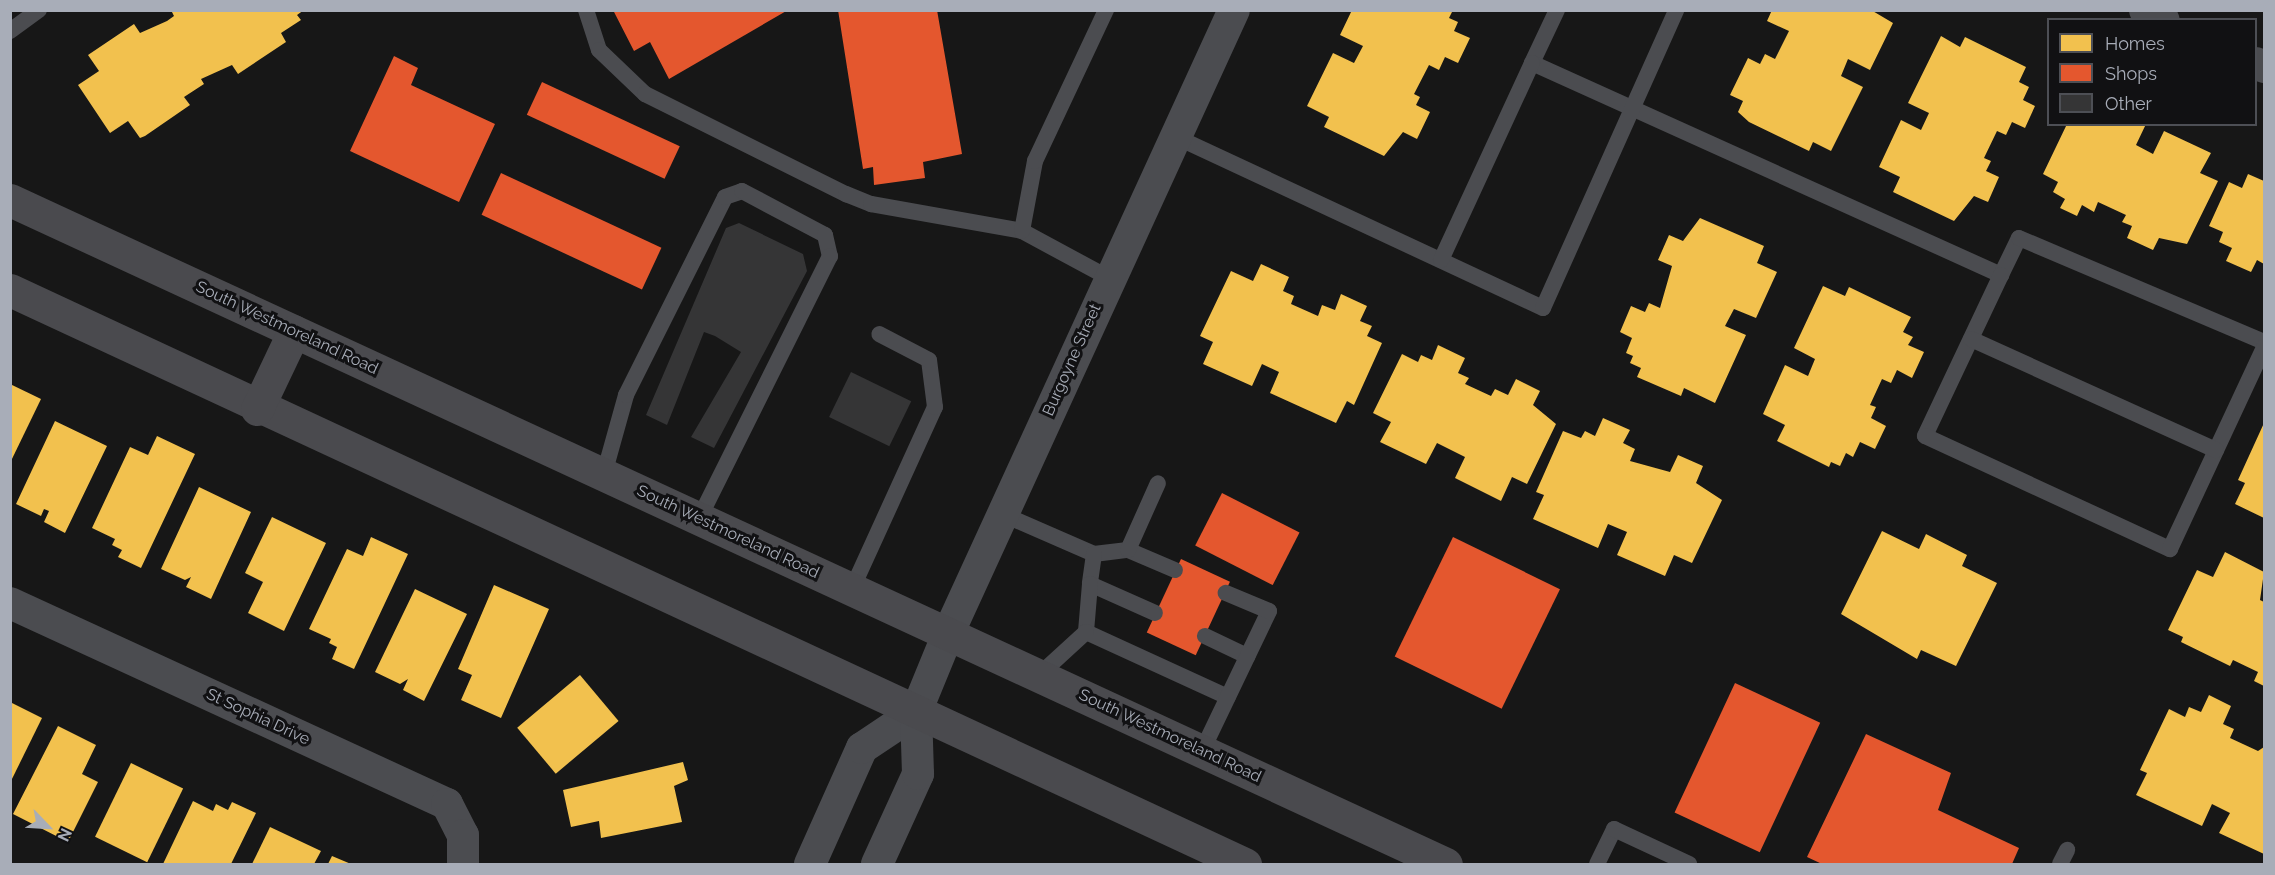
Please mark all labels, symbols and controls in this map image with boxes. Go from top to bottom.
legend [2047,18,2257,126]
text: Homes [2105,33,2165,54]
text: Shops [2105,63,2157,84]
text: Other [2105,93,2152,114]
street label: South Westmoreland Road [193,277,381,379]
street label: Burgoyne Street [1039,301,1105,419]
street label: South Westmoreland Road [634,481,822,583]
street label: St Sophia Drive [203,685,313,749]
street label: South Westmoreland Road [1076,685,1264,787]
north arrow [18,797,78,857]
text: N [54,825,76,844]

